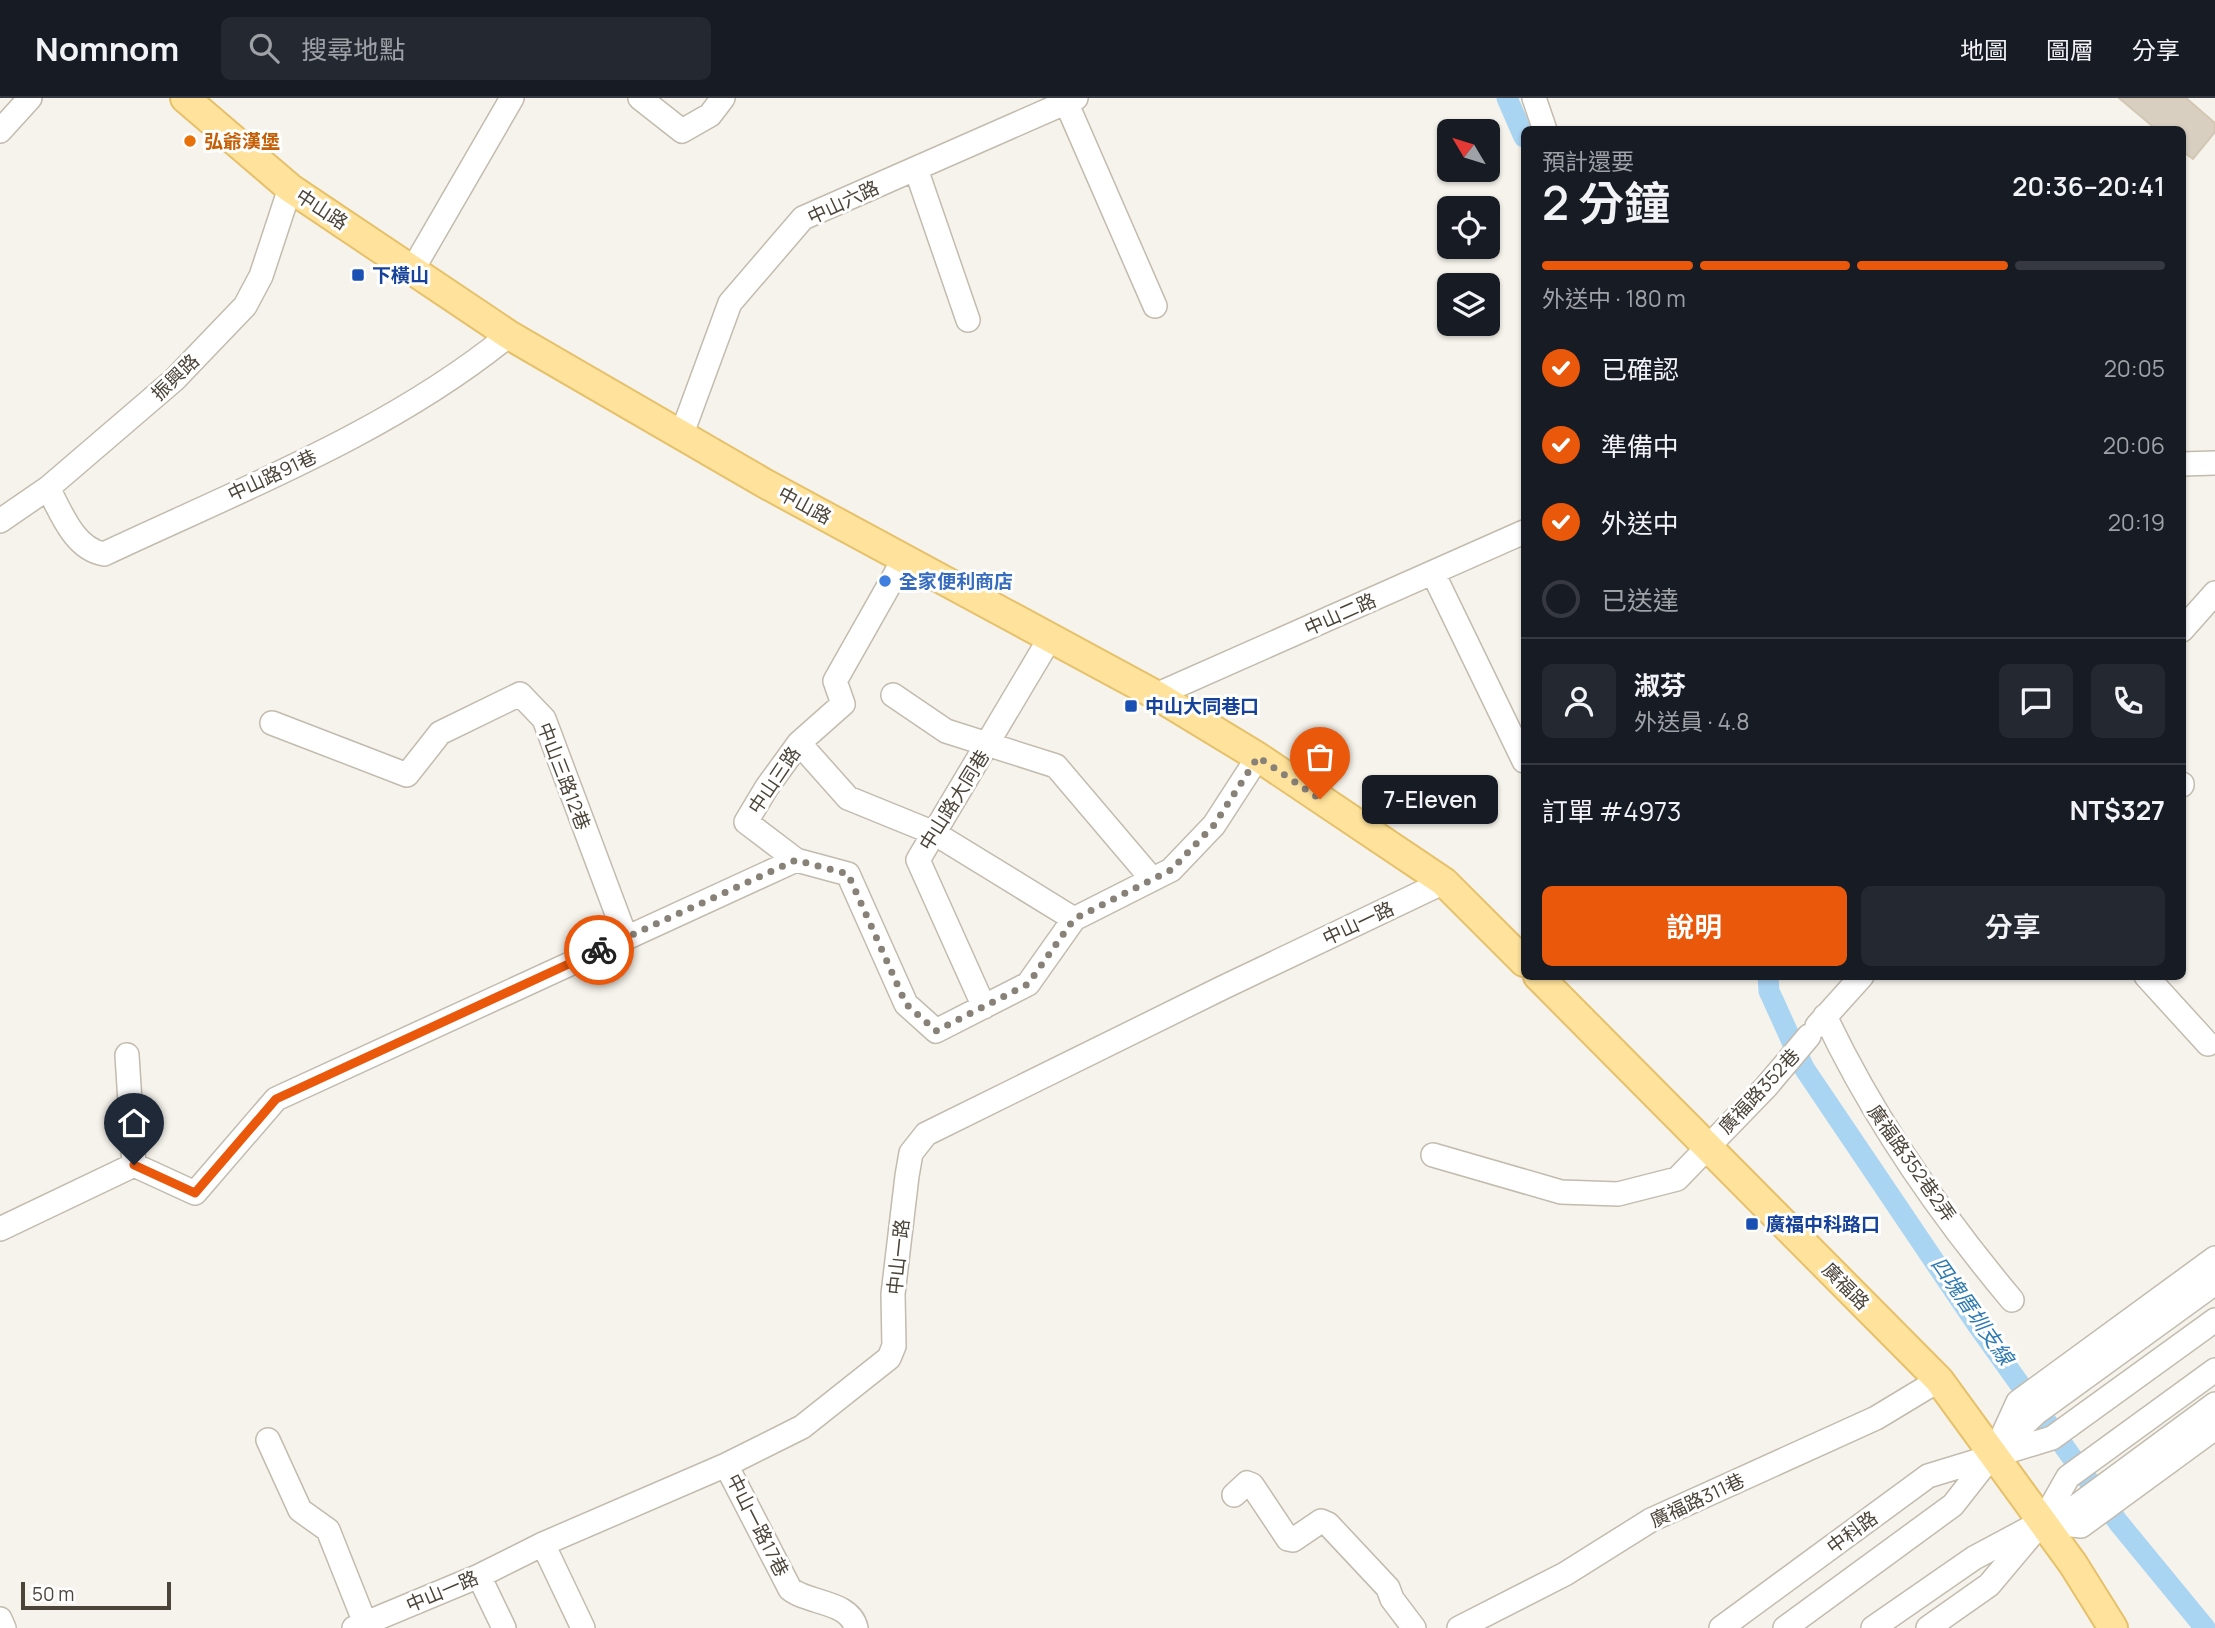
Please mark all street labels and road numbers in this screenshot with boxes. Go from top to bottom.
street label: 中山六路 [803,174,883,230]
street label: 中山路 [291,183,353,235]
street label: 振興路 [145,348,205,406]
street label: 中山路91巷 [223,443,321,507]
street label: 中山路 [774,480,836,530]
street label: 中山二路 [1300,587,1380,641]
street label: 中山三路12巷 [532,718,596,834]
street label: 中山三路 [742,741,806,819]
street label: 中山路大同巷 [913,745,995,855]
street label: 中山一路 [1318,895,1398,951]
street label: 廣福路352巷 [1713,1043,1805,1139]
street label: 廣福路352巷2弄 [1862,1099,1962,1227]
street label: 中山一路 [881,1218,915,1296]
street label: 廣福路 [1817,1257,1875,1315]
street label: 廣福路311巷 [1646,1467,1748,1533]
street label: 中山一路17巷 [721,1469,795,1581]
street label: 中科路 [1821,1505,1883,1559]
street label: 中山一路 [402,1564,482,1618]

